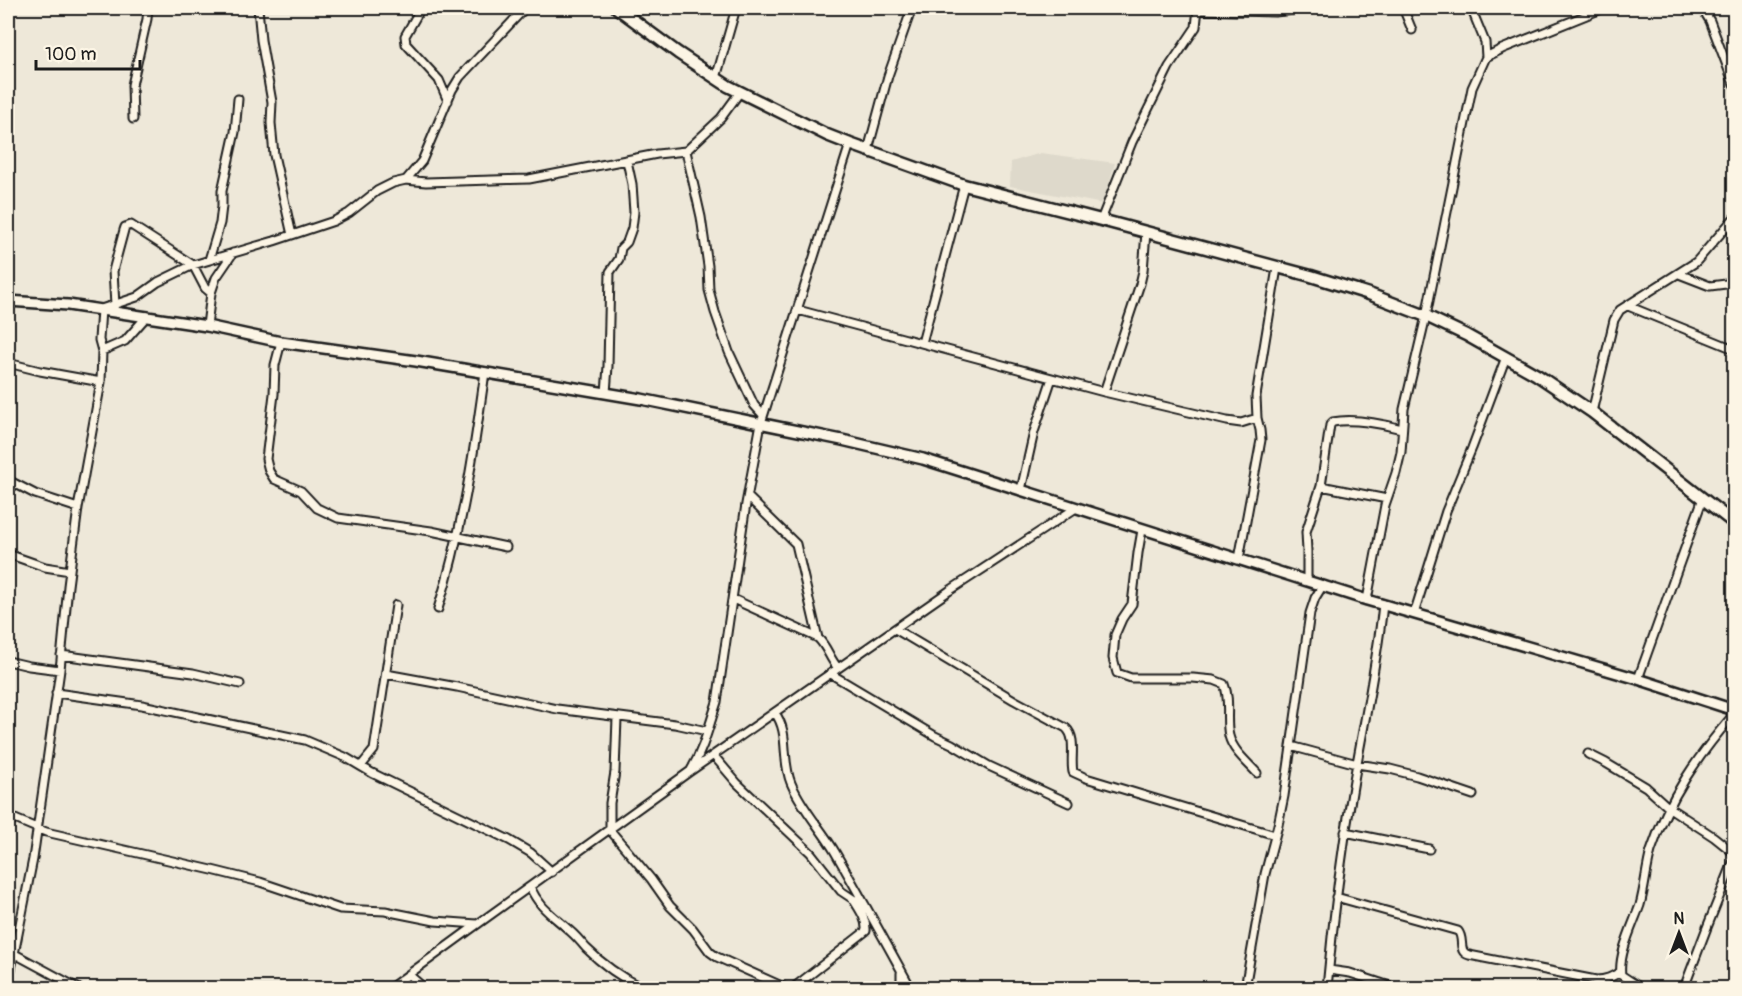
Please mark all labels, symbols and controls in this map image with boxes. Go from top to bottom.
scale bar [36,33,140,71]
text: 100 m [45,43,97,66]
north arrow [1649,903,1709,963]
text: N [1674,909,1685,929]

